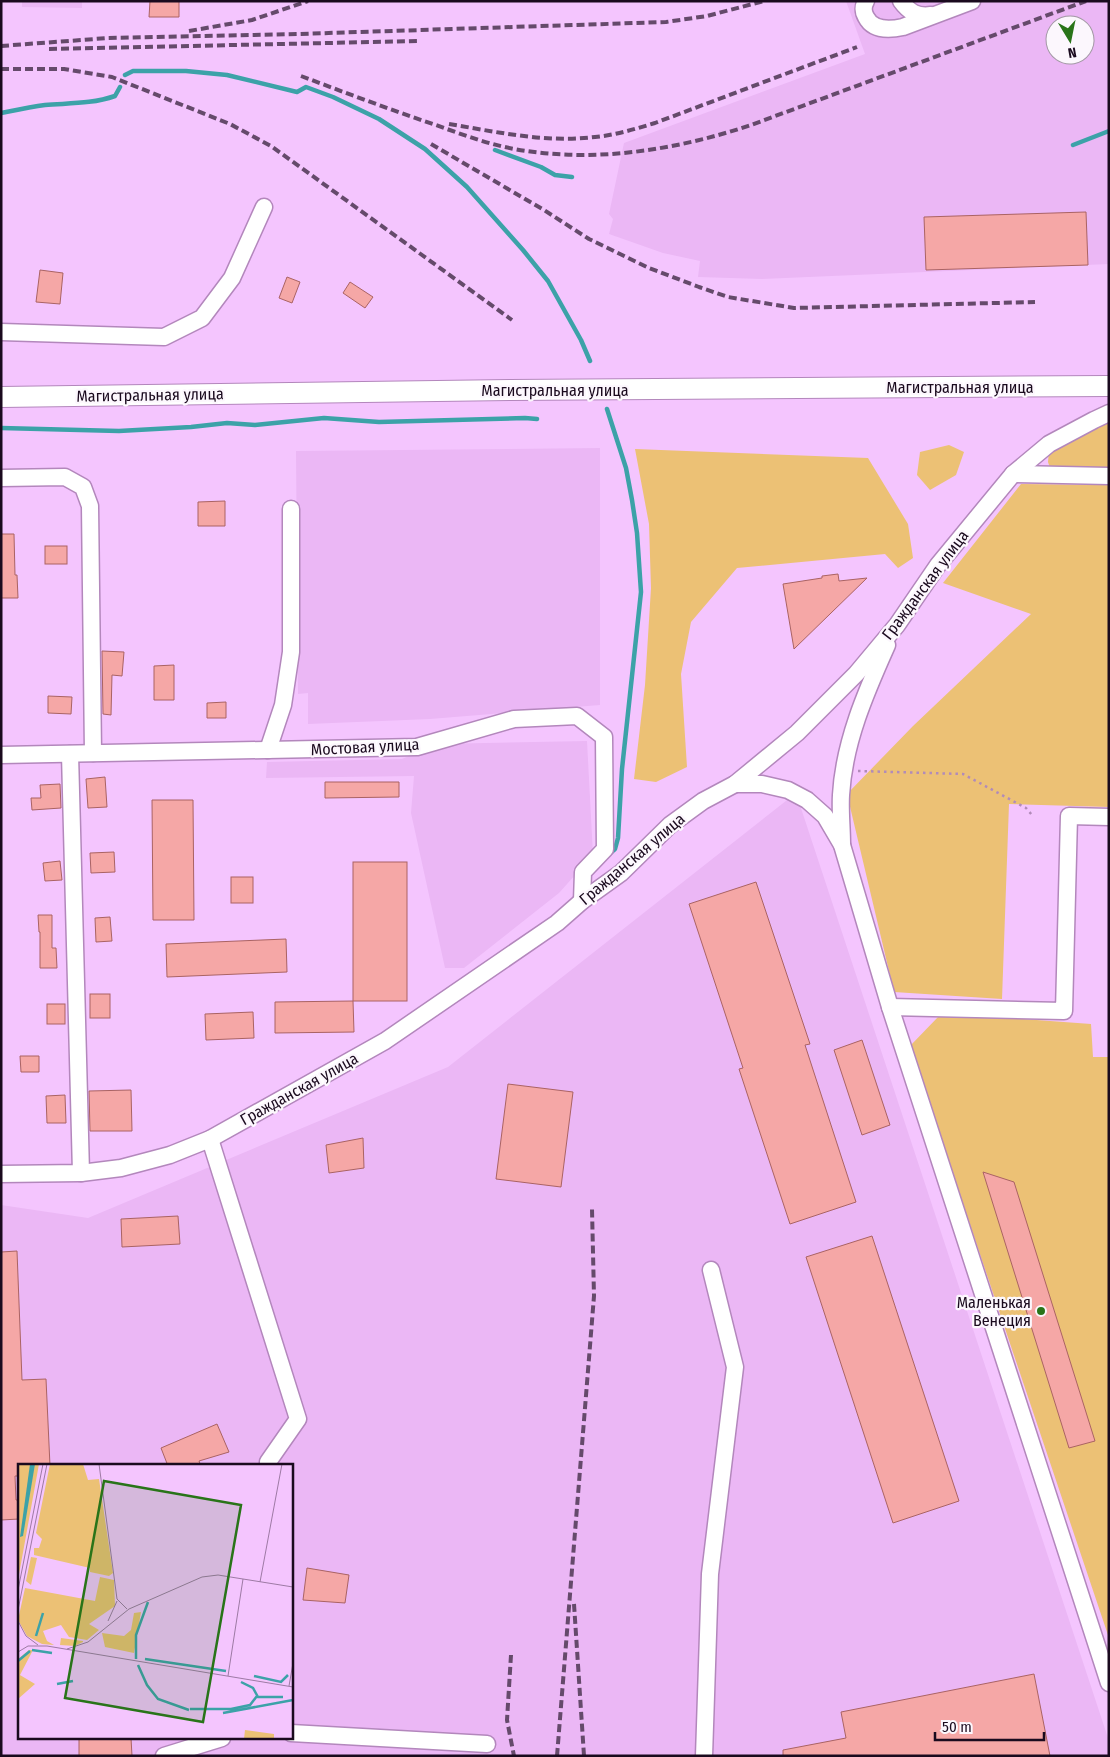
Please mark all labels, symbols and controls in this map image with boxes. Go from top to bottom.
north arrow [1045,15,1095,65]
text: N [1067,43,1078,61]
street label: Магистральная улица [886,378,1034,397]
street label: Магистральная улица [481,381,629,400]
street label: Магистральная улица [76,384,224,406]
street label: Гражданская улица [878,526,972,643]
street label: Мостовая улица [310,735,420,759]
street label: Гражданская улица [575,809,689,909]
street label: Гражданская улица [237,1049,361,1129]
place label: Маленькая Венеция [957,1293,1031,1330]
marker: Маленькая Венеция [1035,1305,1047,1317]
inset map [18,1464,292,1740]
scale bar [935,1710,1044,1742]
text: 50 m [942,1718,972,1736]

